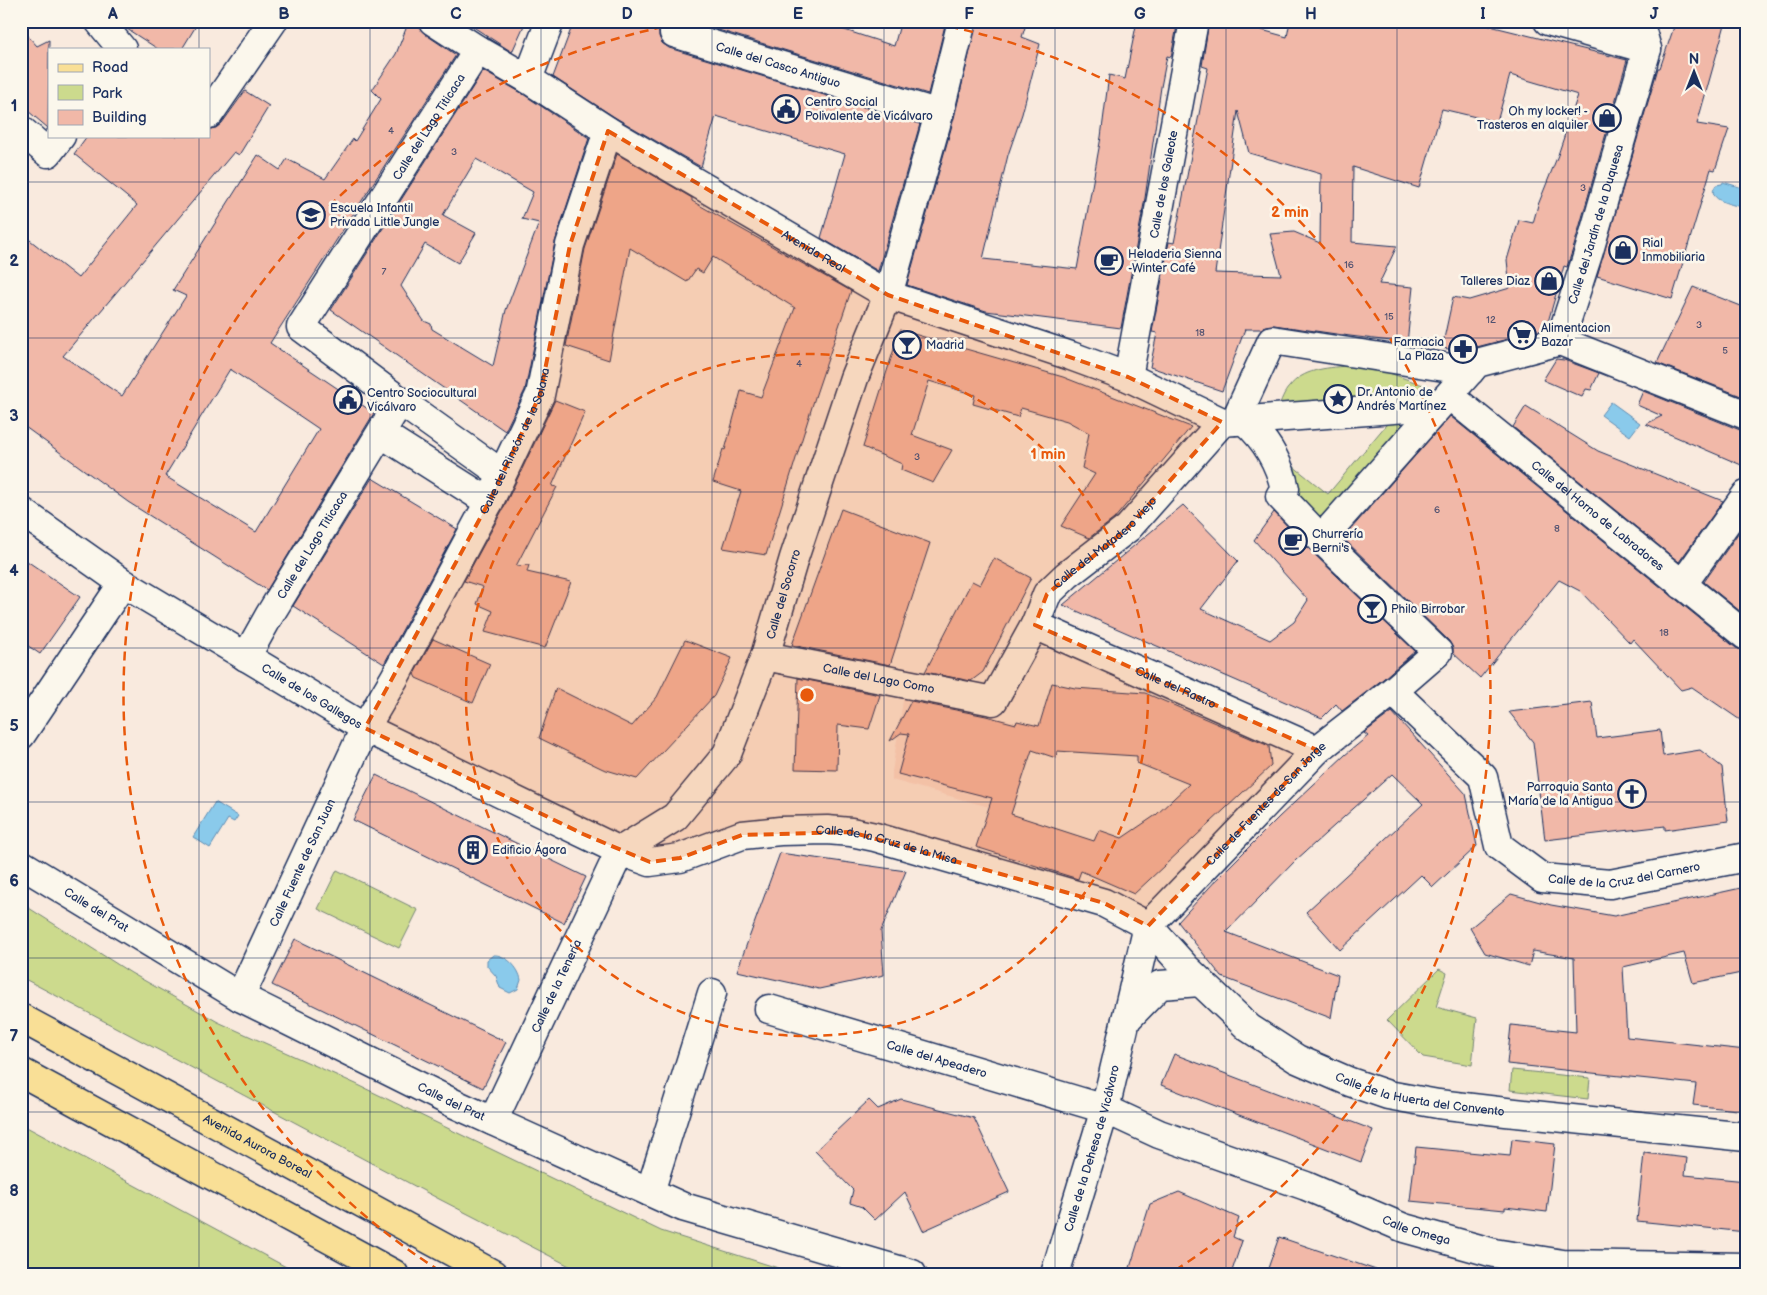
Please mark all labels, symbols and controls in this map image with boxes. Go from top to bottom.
text: A [107,5,118,24]
text: B [278,5,290,24]
text: C [450,5,462,24]
text: D [621,5,633,24]
text: E [793,5,803,24]
text: F [964,5,974,24]
text: G [1134,5,1146,24]
text: H [1305,5,1317,24]
text: I [1480,5,1486,24]
text: J [1650,5,1659,24]
street label: Calle del Casco Antiguo [714,39,843,91]
legend [48,48,210,138]
north arrow [1670,48,1720,98]
text: N [1689,51,1699,68]
text: Road [92,58,128,77]
street label: Calle del Lago Titicaca [389,71,468,183]
text: Park [92,84,123,103]
public building icon: Centro Social Polivalente de Vicálvaro [771,94,801,124]
place label: Centro Social Polivalente de Vicálvaro [805,95,933,124]
text: 1 [11,97,17,116]
shop icon: Oh my locker! - Trasteros en alquiler [1592,103,1622,133]
place label: Oh my locker! - Trasteros en alquiler [1477,104,1589,133]
text: Building [92,108,147,127]
house number: 4 [388,125,394,137]
street label: Calle de los Galeote [1146,129,1181,240]
street label: Calle del Jardín de la Duquesa [1565,143,1627,306]
house number: 3 [451,146,457,158]
house number: 3 [1580,182,1586,194]
school or university icon: Escuela Infantil Privada Little Jungle [296,200,326,230]
place label: Escuela Infantil Privada Little Jungle [330,201,439,230]
text: 2 min [1271,203,1309,222]
street label: Avenida Real [779,227,848,276]
shop icon: Rial Inmobiliaria [1608,235,1638,265]
place label: Rial Inmobiliaria [1642,236,1705,265]
cafe icon: Heladeria Sienna -Winter Café [1094,246,1124,276]
place label: Heladeria Sienna -Winter Café [1128,247,1222,276]
text: 2 [9,252,19,271]
house number: 16 [1344,259,1354,271]
house number: 7 [382,266,387,278]
shop icon: Talleres Diaz [1534,266,1564,296]
place label: Talleres Diaz [1460,274,1530,289]
house number: 15 [1384,311,1394,323]
house number: 12 [1486,314,1496,326]
house number: 3 [1696,319,1702,331]
supermarket icon: Alimentacion Bazar [1507,320,1537,350]
place label: Alimentacion Bazar [1541,321,1611,350]
house number: 18 [1195,327,1205,339]
bar icon: Madrid [892,330,922,360]
pharmacy icon: Farmacia La Plaza [1448,334,1478,364]
place label: Farmacia La Plaza [1393,335,1444,364]
place label: Madrid [926,338,964,353]
house number: 5 [1722,345,1728,357]
house number: 4 [796,358,802,370]
street label: Calle del Rincón de la Solana [476,366,553,517]
place icon: Dr. Antonio de Andrés Martínez [1323,384,1353,414]
public building icon: Centro Sociocultural Vicálvaro [333,385,363,415]
place label: Dr. Antonio de Andrés Martínez [1357,385,1446,414]
place label: Centro Sociocultural Vicálvaro [367,386,477,415]
text: 3 [9,407,19,426]
text: 1 min [1030,445,1066,464]
house number: 3 [914,451,920,463]
street label: Calle del Horno de Labradores [1528,457,1667,574]
street label: Calle del Lago Titicaca [274,488,351,602]
street label: Calle del Matadero Viejo [1050,493,1160,592]
house number: 6 [1434,504,1440,516]
house number: 8 [1554,523,1560,535]
cafe icon: Churrería Berni's [1278,526,1308,556]
place label: Churrería Berni's [1312,527,1364,556]
street label: Calle del Socorro [763,547,804,641]
text: 4 [9,562,19,581]
bar icon: Philo Birrobar [1357,594,1387,624]
place label: Philo Birrobar [1391,602,1465,617]
house number: 18 [1659,627,1669,639]
street label: Calle de los Gallegos [259,660,365,732]
street label: Calle del Lago Como [822,660,936,697]
street label: Calle del Rastro [1133,663,1219,712]
centre of rings [798,686,816,704]
text: 5 [9,717,19,736]
street label: Calle de Fuentes de San Jorge [1202,738,1329,869]
church icon: Parroquia Santa María de la Antigua [1617,779,1647,809]
place label: Parroquia Santa María de la Antigua [1508,780,1613,809]
street label: Calle Fuente de San Juan [266,796,339,929]
street label: Calle de la Cruz de la Misa [816,822,959,868]
building icon: Edificio Ágora [458,835,488,865]
place label: Edificio Ágora [492,841,567,858]
street label: Calle de la Cruz del Carnero [1547,859,1702,892]
text: 6 [9,872,19,891]
street label: Calle del Prat [61,884,132,935]
street label: Calle de la Tenería [528,937,585,1035]
text: 7 [10,1027,19,1046]
street label: Calle del Apeadero [885,1037,989,1081]
street label: Calle de la Dehesa de Vicálvaro [1061,1063,1123,1233]
street label: Calle de la Huerta del Convento [1333,1069,1505,1119]
street label: Calle del Prat [415,1079,488,1124]
street label: Avenida Aurora Boreal [201,1111,314,1182]
text: 8 [9,1182,19,1201]
street label: Calle Omega [1380,1212,1452,1248]

